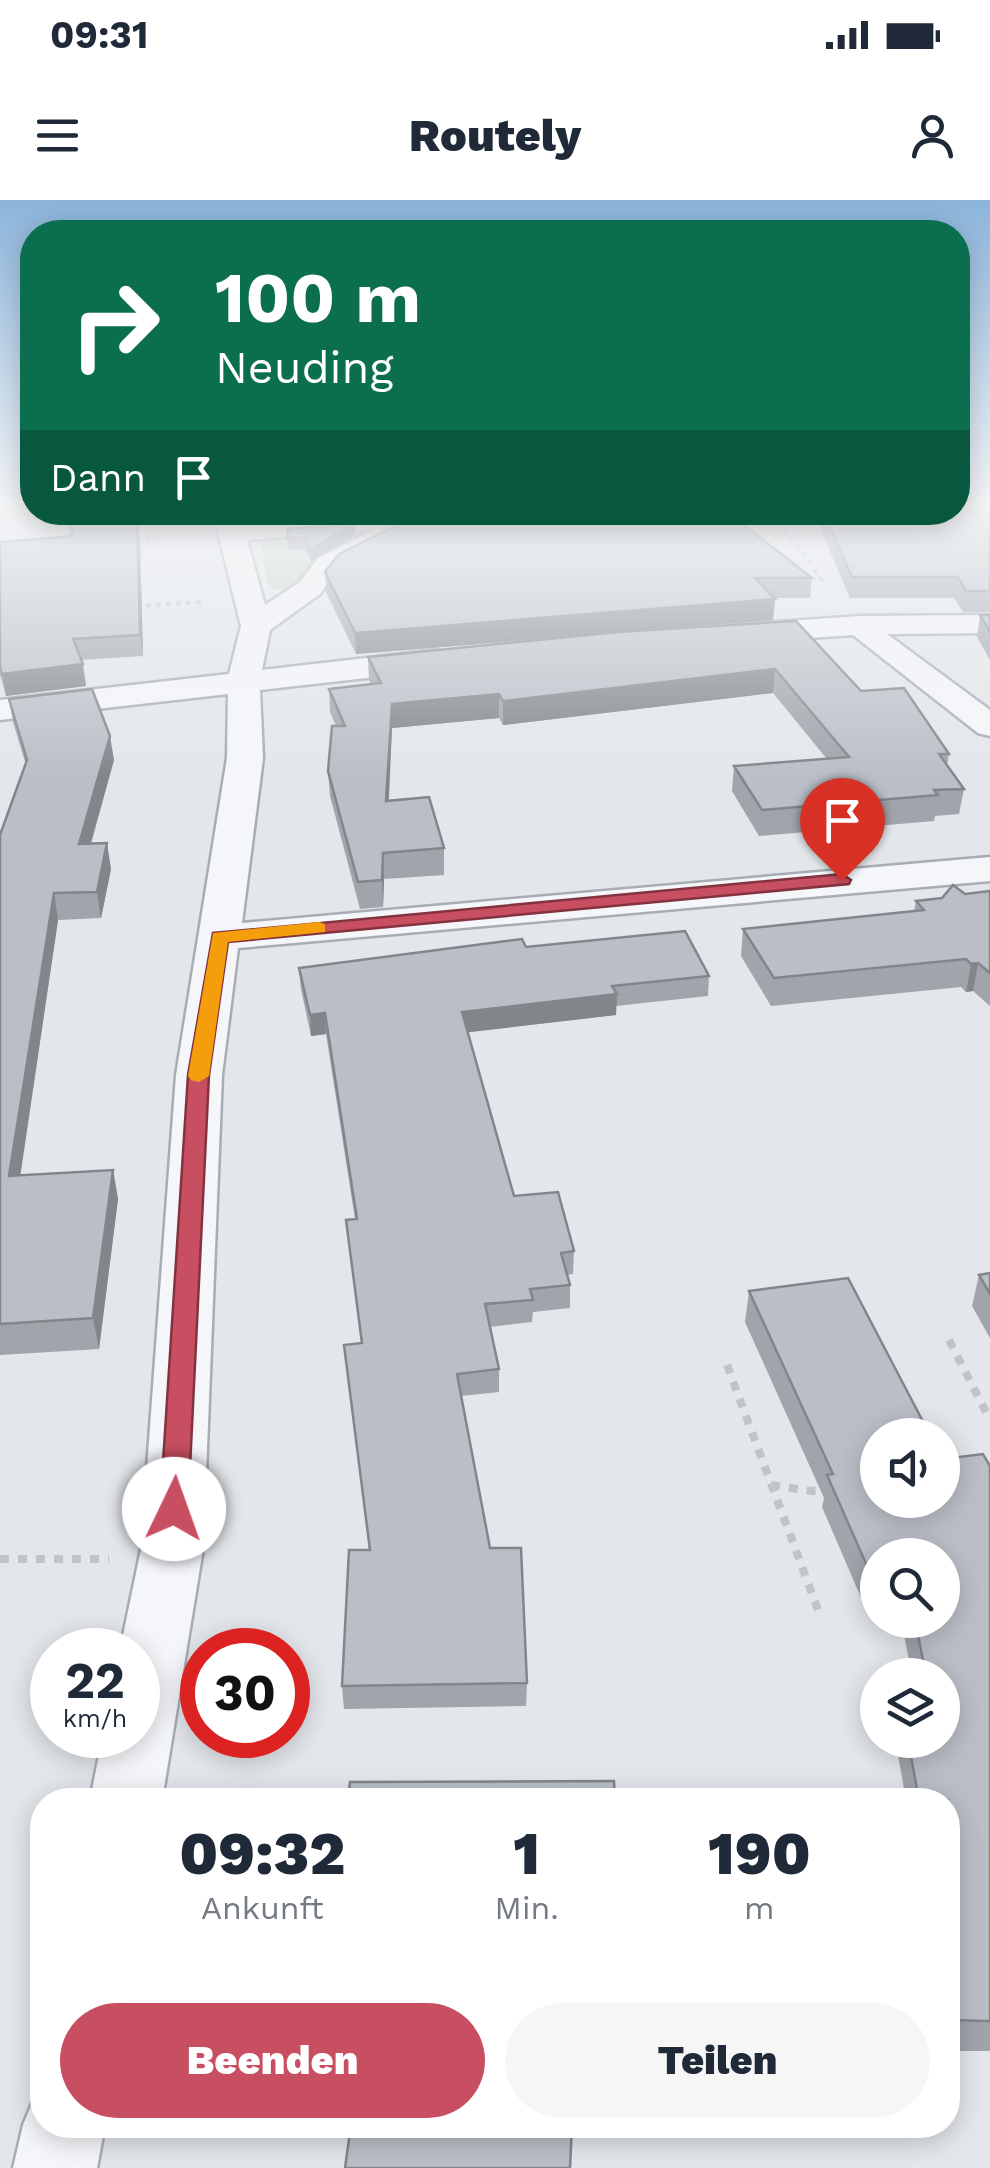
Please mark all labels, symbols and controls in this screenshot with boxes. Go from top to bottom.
text: 09:31 [50,13,148,57]
icon: menu [30,108,85,163]
icon: person [905,108,960,163]
text: Routely [409,109,581,162]
text: 100 m [215,257,421,339]
icon: right [50,260,180,390]
text: Neuding [215,341,393,394]
icon: arrive [166,450,221,505]
text: Dann [50,456,146,500]
pin [800,778,885,881]
icon: arrive [815,793,870,848]
map controls [860,1418,960,1758]
button: sound [860,1418,960,1518]
position arrow [122,1457,226,1561]
button: search [860,1538,960,1638]
speed limit sign: 30 [180,1628,310,1758]
text: 22 [65,1651,125,1710]
button: layers [860,1658,960,1758]
text: km/h [63,1704,127,1733]
text: 09:32 [179,1818,345,1889]
text: 1 [513,1818,540,1889]
text: 190 [708,1818,811,1889]
text: Ankunft [201,1889,324,1927]
text: Min. [495,1889,559,1927]
text: m [744,1889,775,1927]
button: Beenden [60,2003,485,2118]
button: Teilen [505,2003,930,2118]

